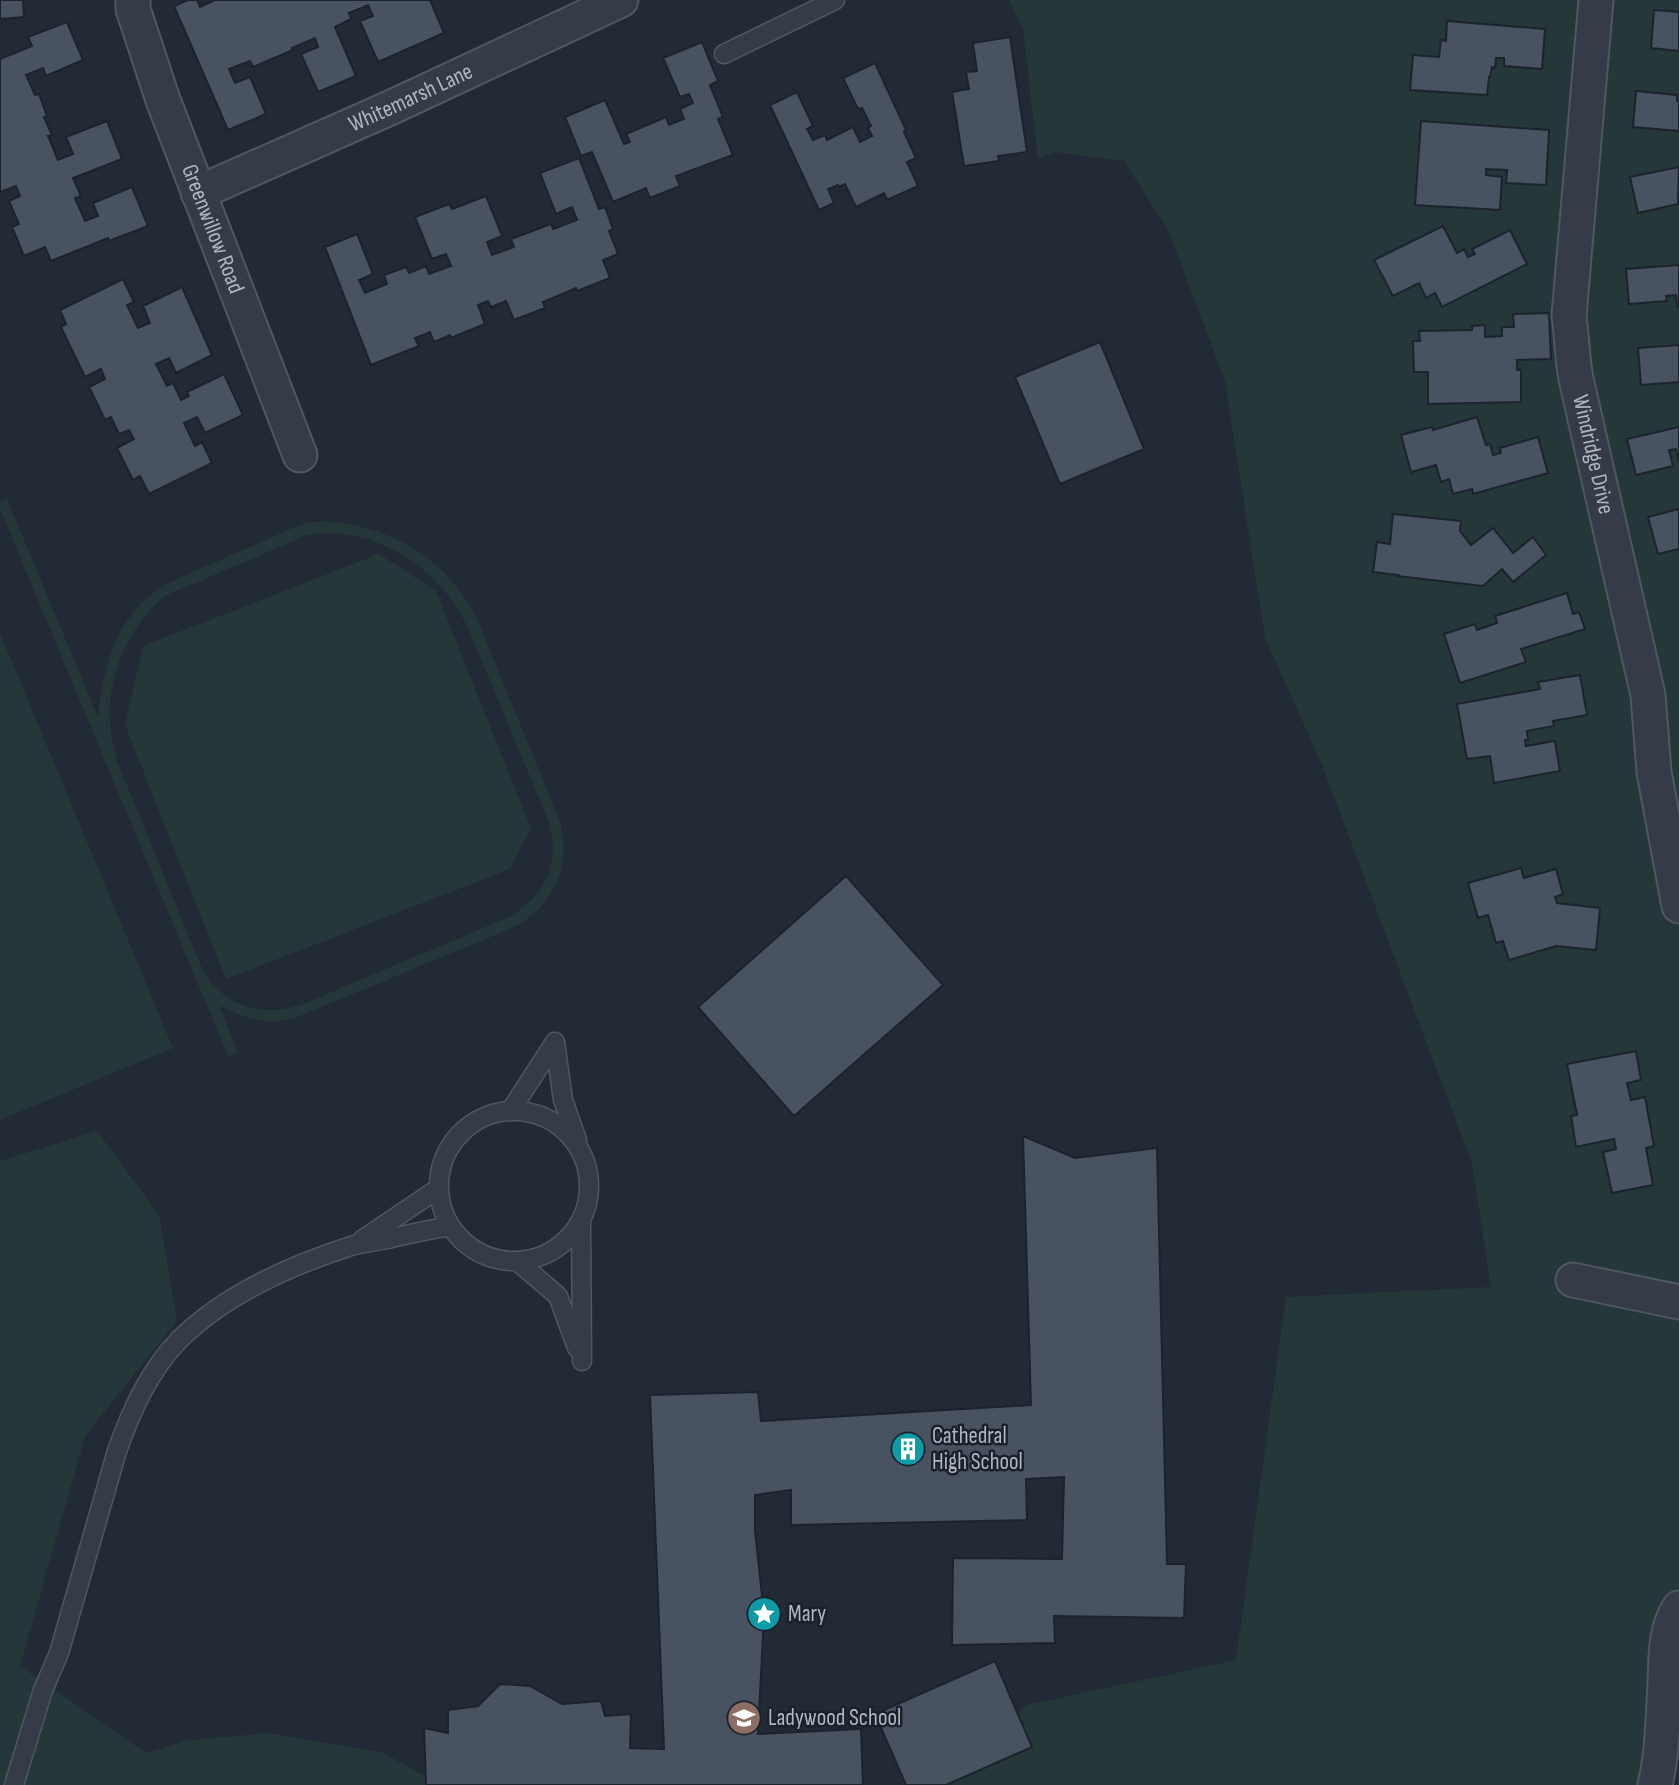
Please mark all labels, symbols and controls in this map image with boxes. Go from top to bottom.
street label: Whitemarsh Lane [344,57,477,138]
street label: Greenwillow Road [175,160,250,298]
street label: Windridge Drive [1566,392,1620,517]
place label: Cathedral High School [932,1422,1023,1476]
building icon: Cathedral High School [889,1430,927,1468]
place icon: Mary [745,1595,783,1633]
place label: Mary [788,1600,826,1628]
school or university icon: Ladywood School [725,1699,763,1737]
place label: Ladywood School [768,1704,901,1732]

